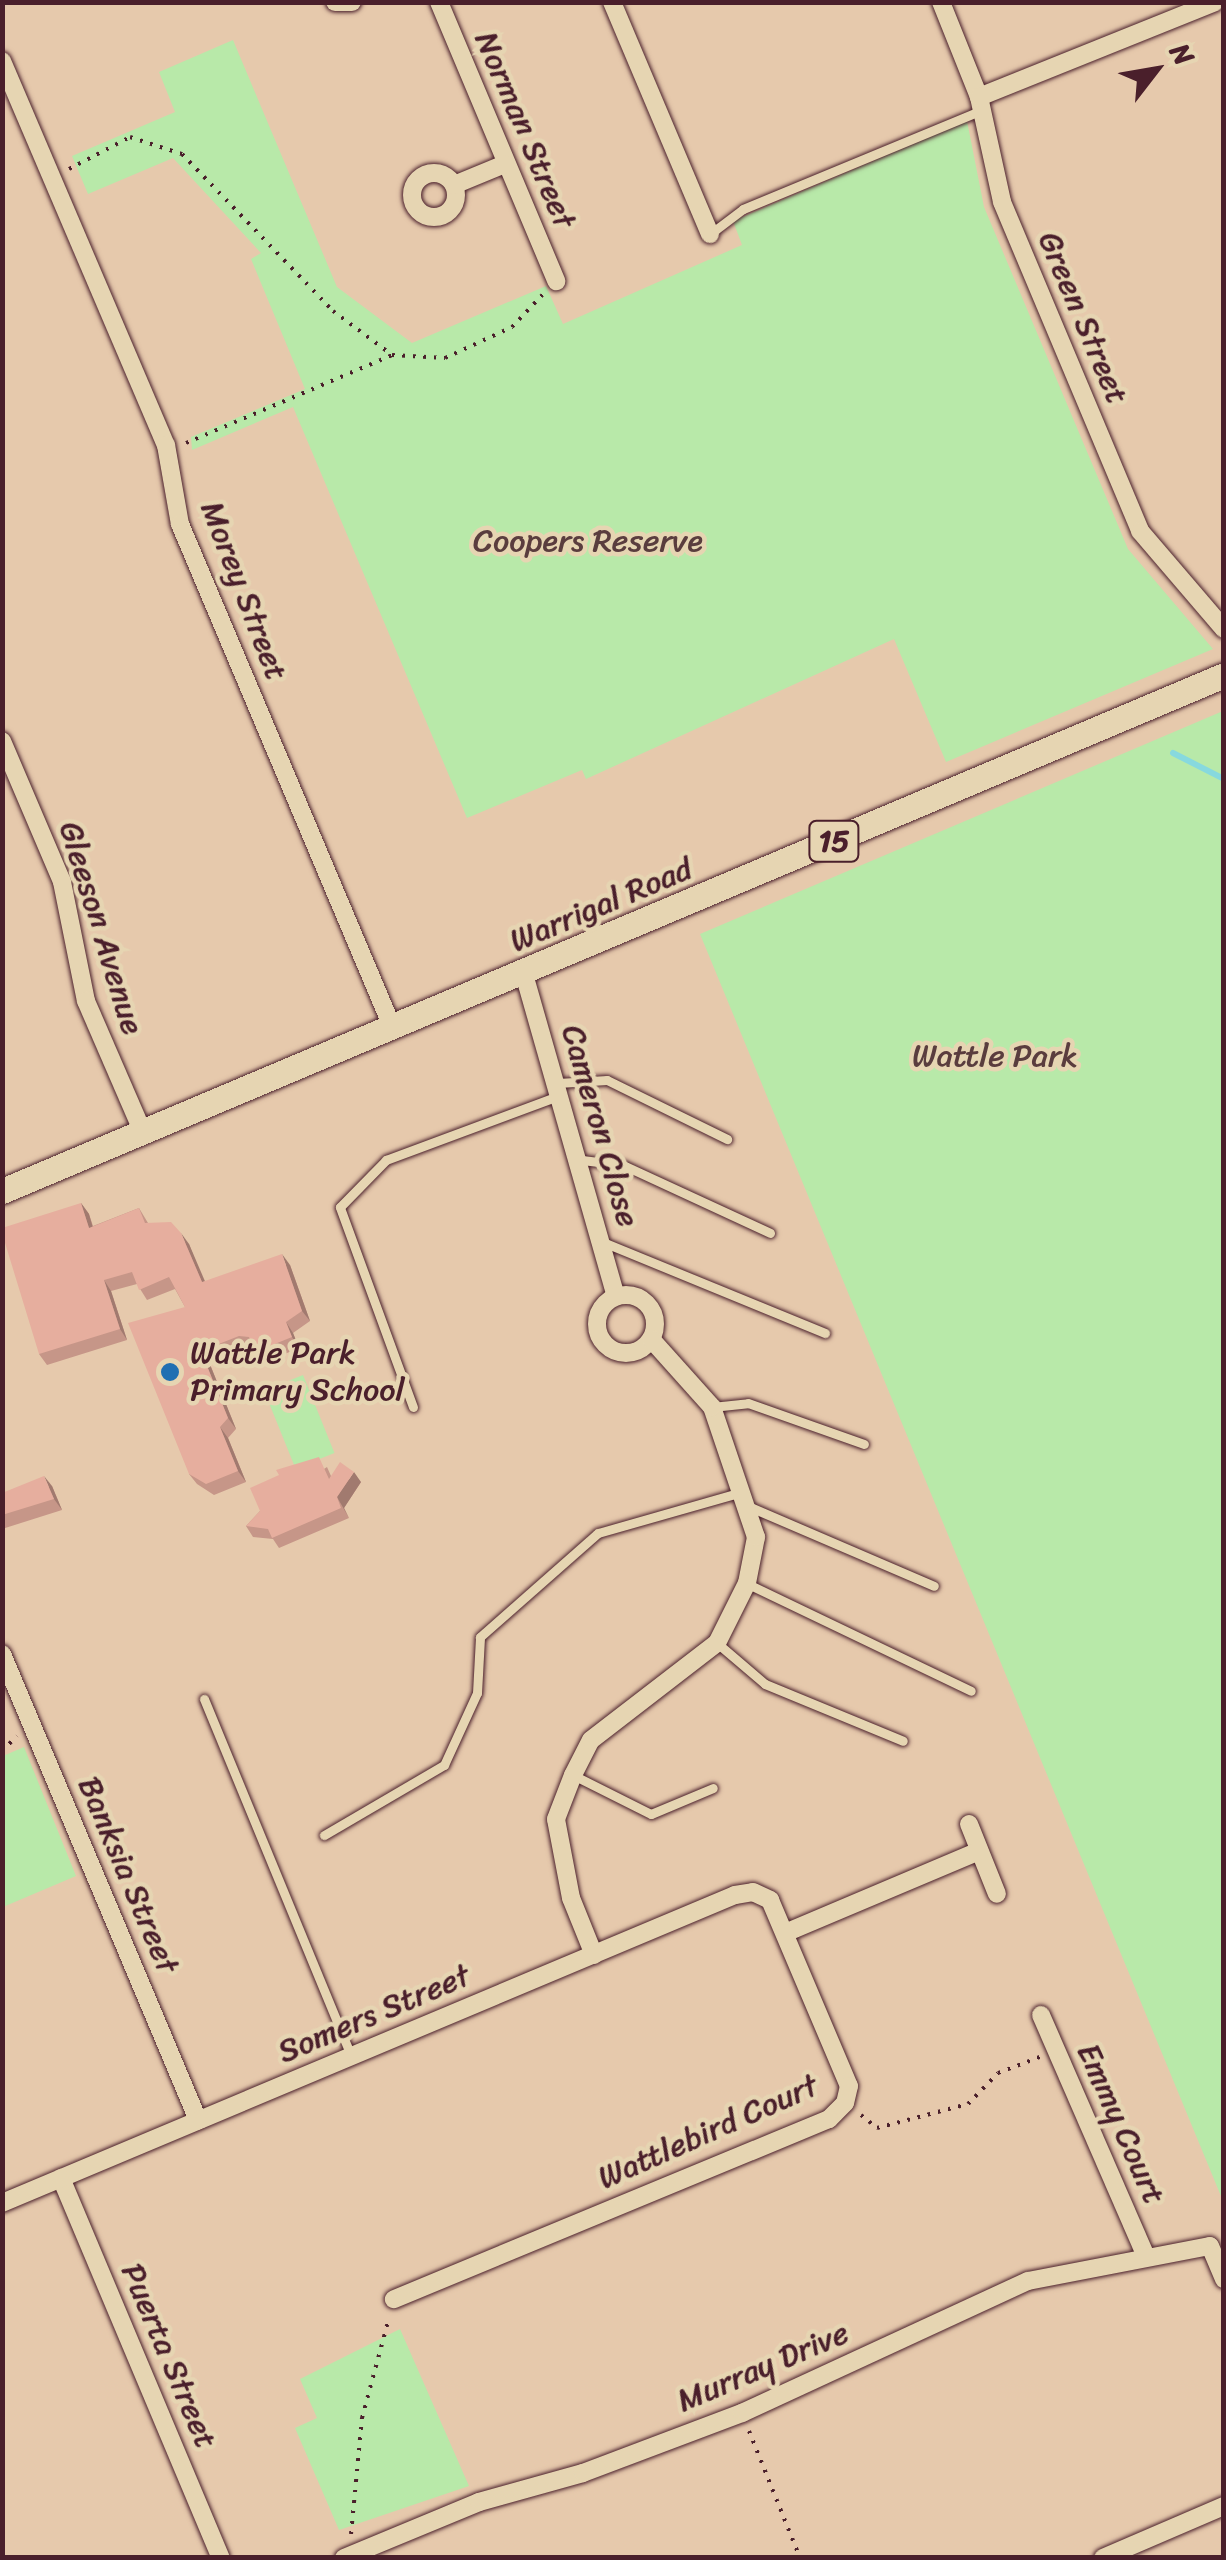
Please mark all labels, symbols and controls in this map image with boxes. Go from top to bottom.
north arrow [1106,20,1206,120]
street label: Norman Street [466,25,584,235]
text: N [1156,33,1208,75]
street label: Green Street [1029,226,1137,410]
street label: Morey Street [192,495,296,687]
park label: Coopers Reserve [473,522,703,560]
road number: 15 [806,816,862,866]
street label: Gleeson Avenue [50,817,152,1039]
street label: Warrigal Road [504,849,698,961]
street label: Cameron Close [553,1021,647,1231]
park label: Wattle Park [912,1037,1078,1075]
place label: Wattle Park Primary School [190,1335,405,1410]
marker: Wattle Park Primary School [159,1361,181,1383]
street label: Banksia Street [69,1771,187,1979]
street label: Somers Street [272,1956,476,2072]
street label: Emmy Court [1068,2038,1174,2210]
street label: Wattlebird Court [592,2066,824,2198]
street label: Puerta Street [113,2258,225,2454]
street label: Murray Drive [671,2314,855,2420]

